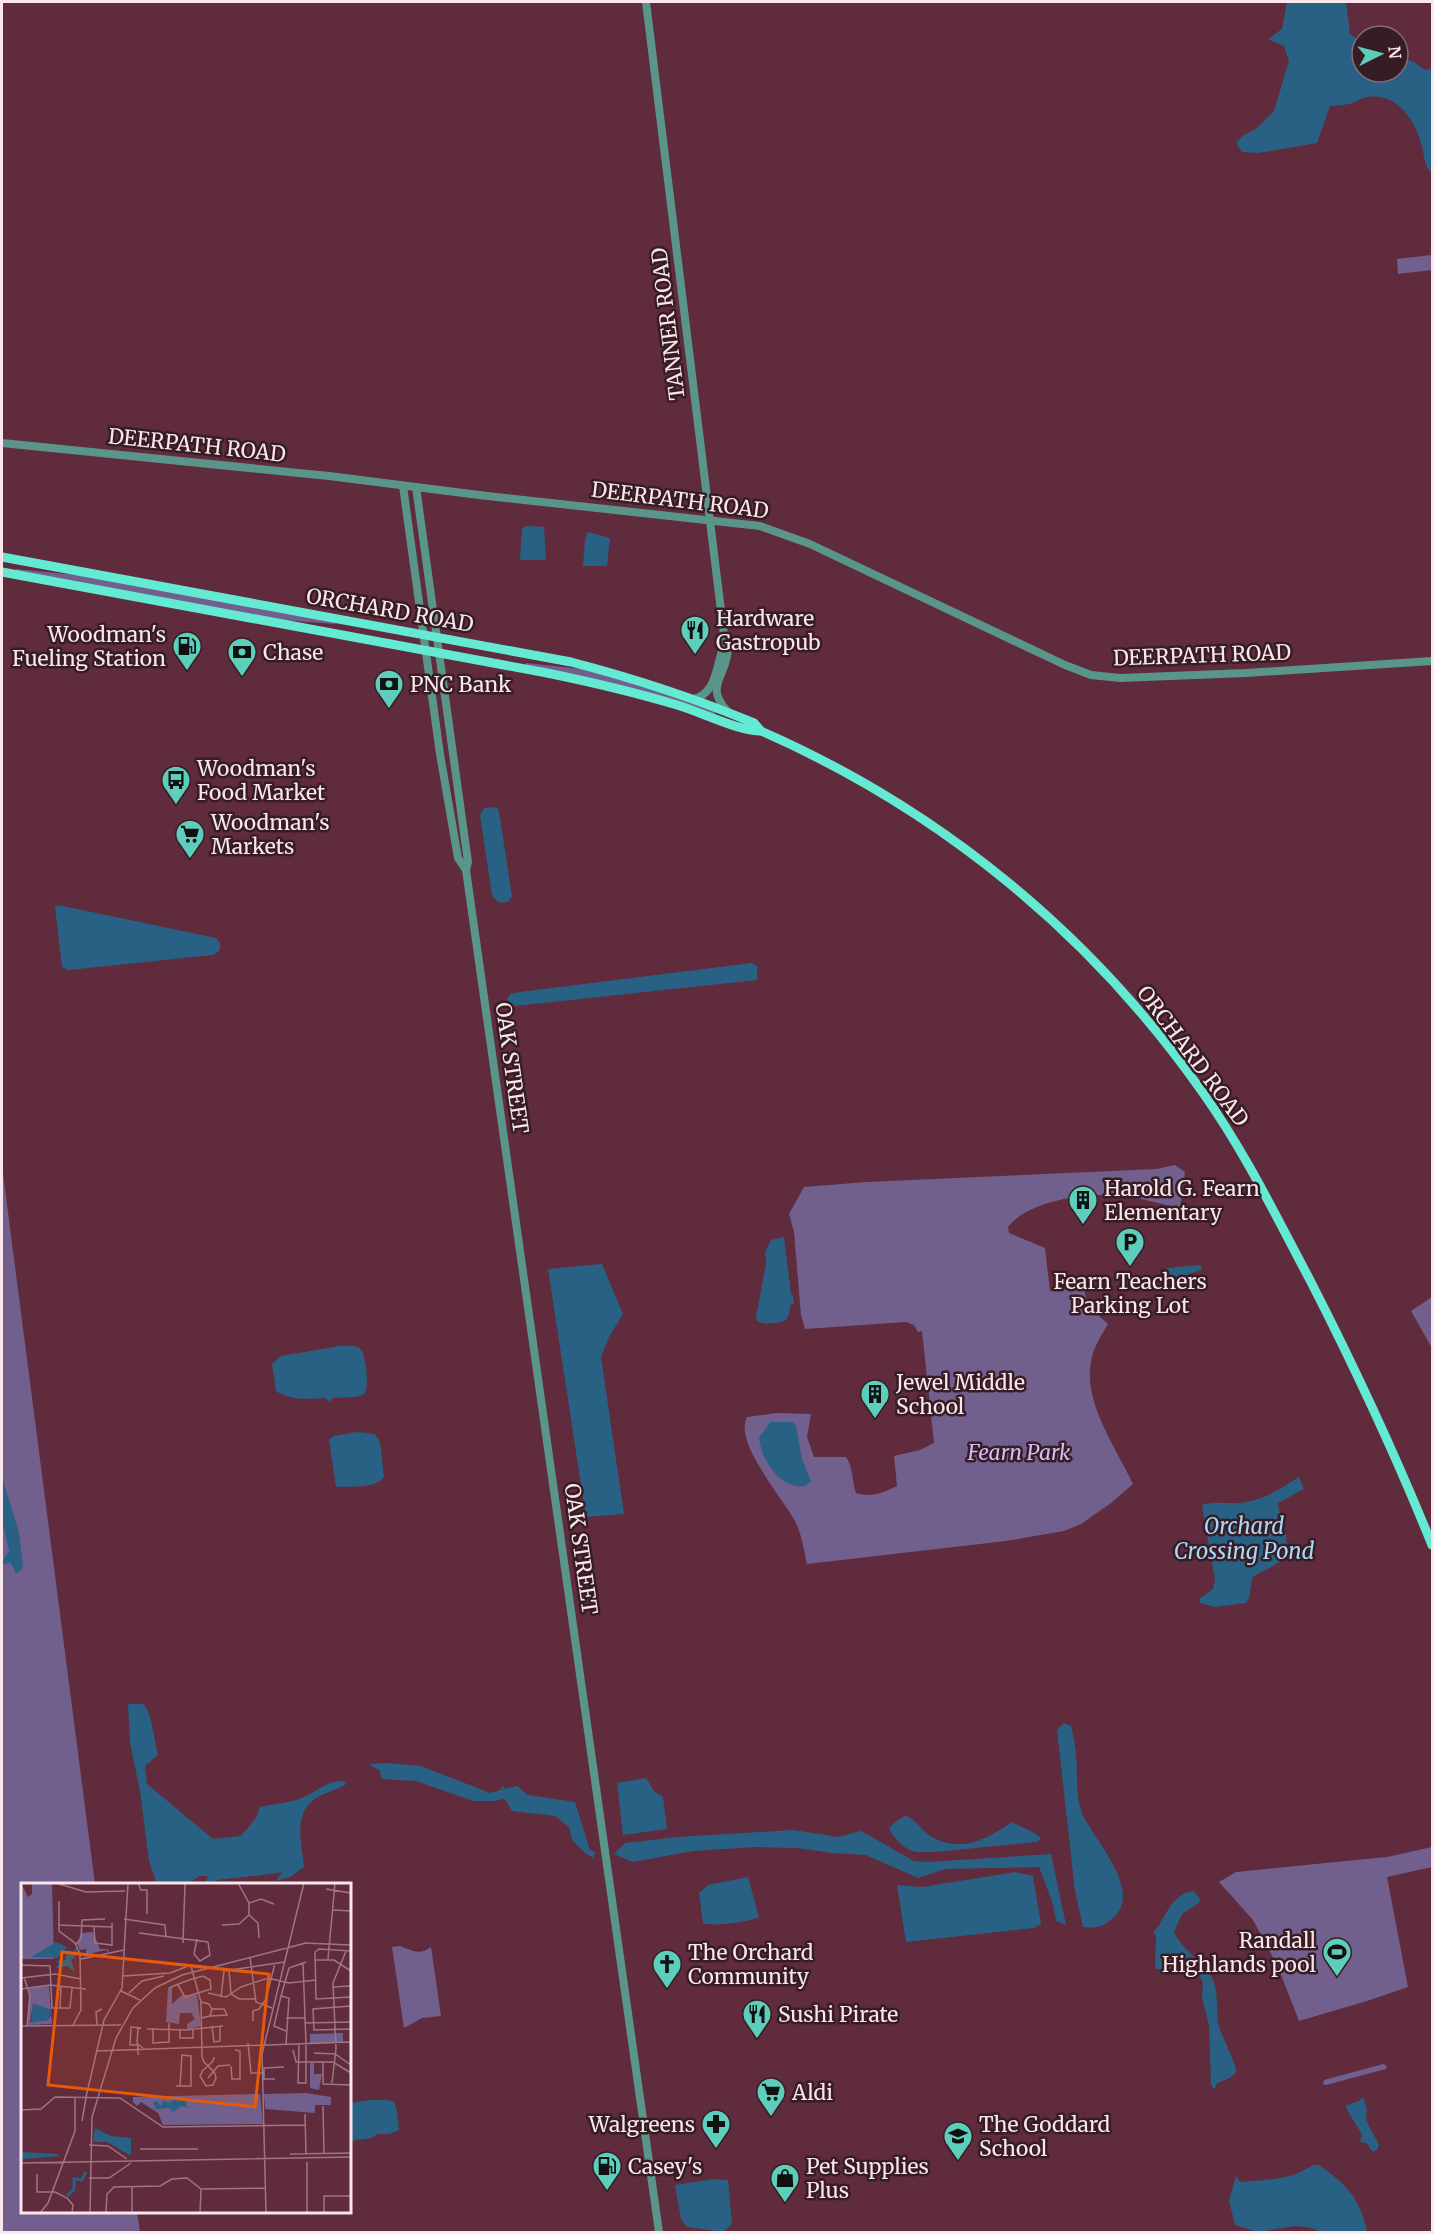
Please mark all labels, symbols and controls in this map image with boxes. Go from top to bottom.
north arrow [1350,24,1410,84]
text: N [1384,45,1406,60]
street label: TANNER ROAD [645,246,691,402]
street label: DEERPATH ROAD [107,422,287,468]
street label: DEERPATH ROAD [590,476,770,524]
street label: ORCHARD ROAD [304,582,476,638]
place label: Hardware Gastropub [716,605,821,656]
restaurant icon: Hardware Gastropub [679,614,711,656]
place label: Woodman's Fueling Station [12,621,166,672]
fuel station icon: Woodman's Fueling Station [171,630,203,672]
bank icon: Chase [226,636,258,678]
street label: DEERPATH ROAD [1112,638,1292,672]
place label: Chase [263,639,323,666]
bank icon: PNC Bank [373,668,405,710]
place label: PNC Bank [410,671,512,698]
place label: Woodman's Food Market [196,755,325,806]
bus stop icon: Woodman's Food Market [160,764,192,806]
place label: Woodman's Markets [210,809,329,860]
supermarket icon: Woodman's Markets [174,818,206,860]
street label: ORCHARD ROAD [1131,980,1255,1132]
street label: OAK STREET [489,1001,535,1136]
place label: Harold G. Fearn Elementary [1104,1175,1260,1226]
building icon: Harold G. Fearn Elementary [1067,1184,1099,1226]
parking icon: Fearn Teachers Parking Lot [1114,1226,1146,1268]
place label: Fearn Teachers Parking Lot [1053,1268,1207,1319]
place label: Jewel Middle School [895,1369,1025,1420]
building icon: Jewel Middle School [859,1378,891,1420]
park label: Fearn Park [966,1439,1071,1466]
street label: OAK STREET [558,1482,604,1617]
water label: Orchard Crossing Pond [1174,1512,1314,1565]
inset map [21,1883,351,2213]
place label: Randall Highlands pool [1162,1927,1316,1978]
sports icon: Randall Highlands pool [1321,1936,1353,1978]
place label: The Orchard Community [688,1939,814,1990]
church icon: The Orchard Community [651,1948,683,1990]
restaurant icon: Sushi Pirate [741,1998,773,2040]
place label: Sushi Pirate [778,2001,898,2028]
supermarket icon: Aldi [755,2076,787,2118]
place label: Aldi [791,2079,833,2106]
pharmacy icon: Walgreens [700,2108,732,2150]
place label: Walgreens [588,2111,695,2138]
place label: The Goddard School [979,2111,1111,2162]
school or university icon: The Goddard School [942,2120,974,2162]
fuel station icon: Casey's [591,2150,623,2192]
place label: Casey's [628,2153,702,2180]
place label: Pet Supplies Plus [806,2153,929,2204]
shop icon: Pet Supplies Plus [769,2162,801,2204]

